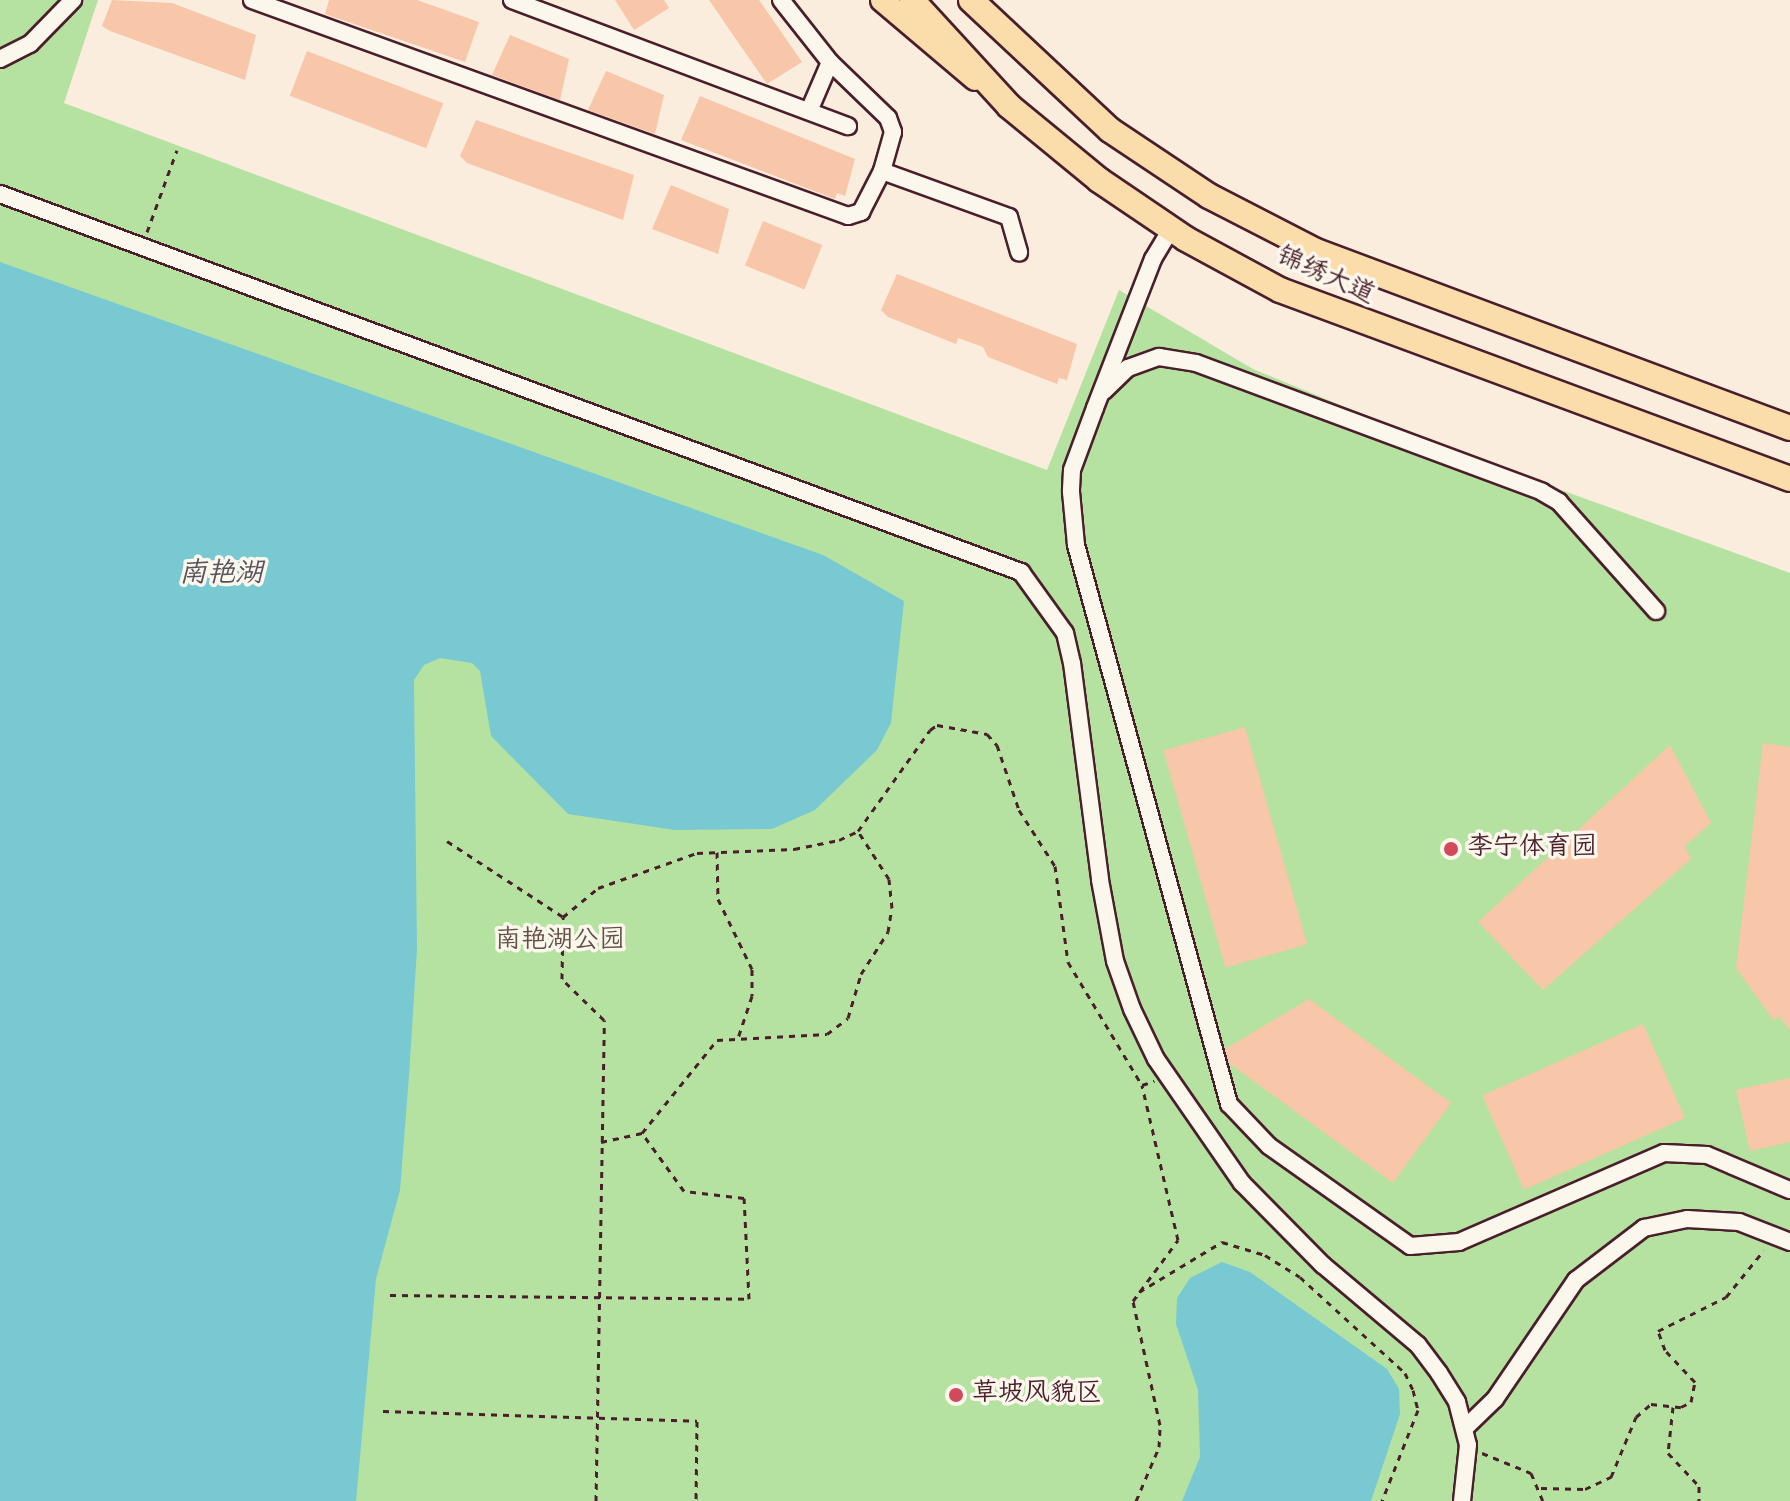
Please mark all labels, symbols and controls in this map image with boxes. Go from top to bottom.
street label: 锦绣大道 [1271,242,1379,312]
water label: 南艳湖 [179,559,263,593]
place label: 李宁体育园 [1467,833,1597,865]
marker: 李宁体育园 [1442,840,1460,858]
park label: 南艳湖公园 [495,926,625,958]
place label: 草坡风貌区 [972,1379,1102,1411]
marker: 草坡风貌区 [947,1386,965,1404]

